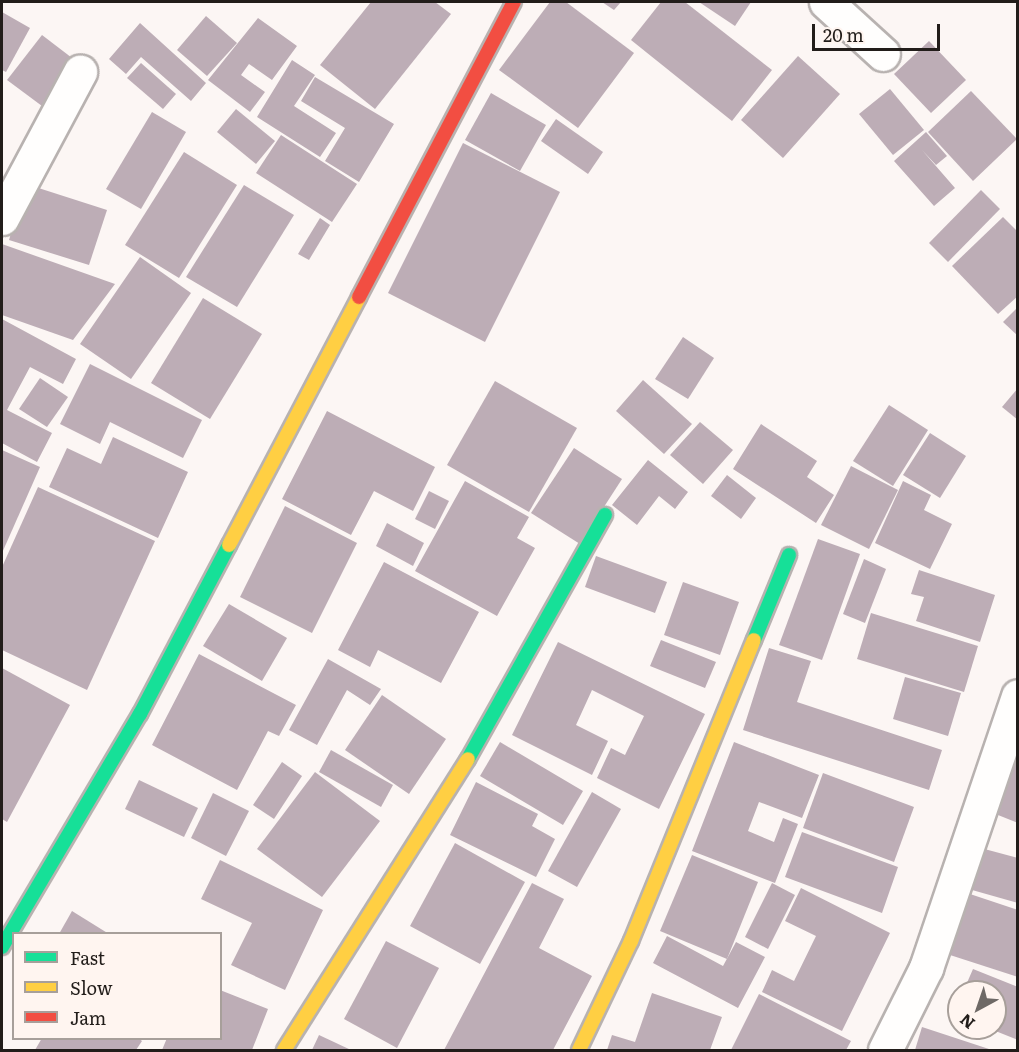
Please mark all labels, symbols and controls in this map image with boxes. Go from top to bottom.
scale bar [815,12,942,50]
text: 20 m [823,21,864,48]
legend [12,932,222,1040]
text: Fast [70,944,105,971]
text: Slow [70,974,112,1001]
north arrow [947,980,1007,1040]
text: Jam [70,1004,106,1031]
text: N [954,1009,980,1036]

